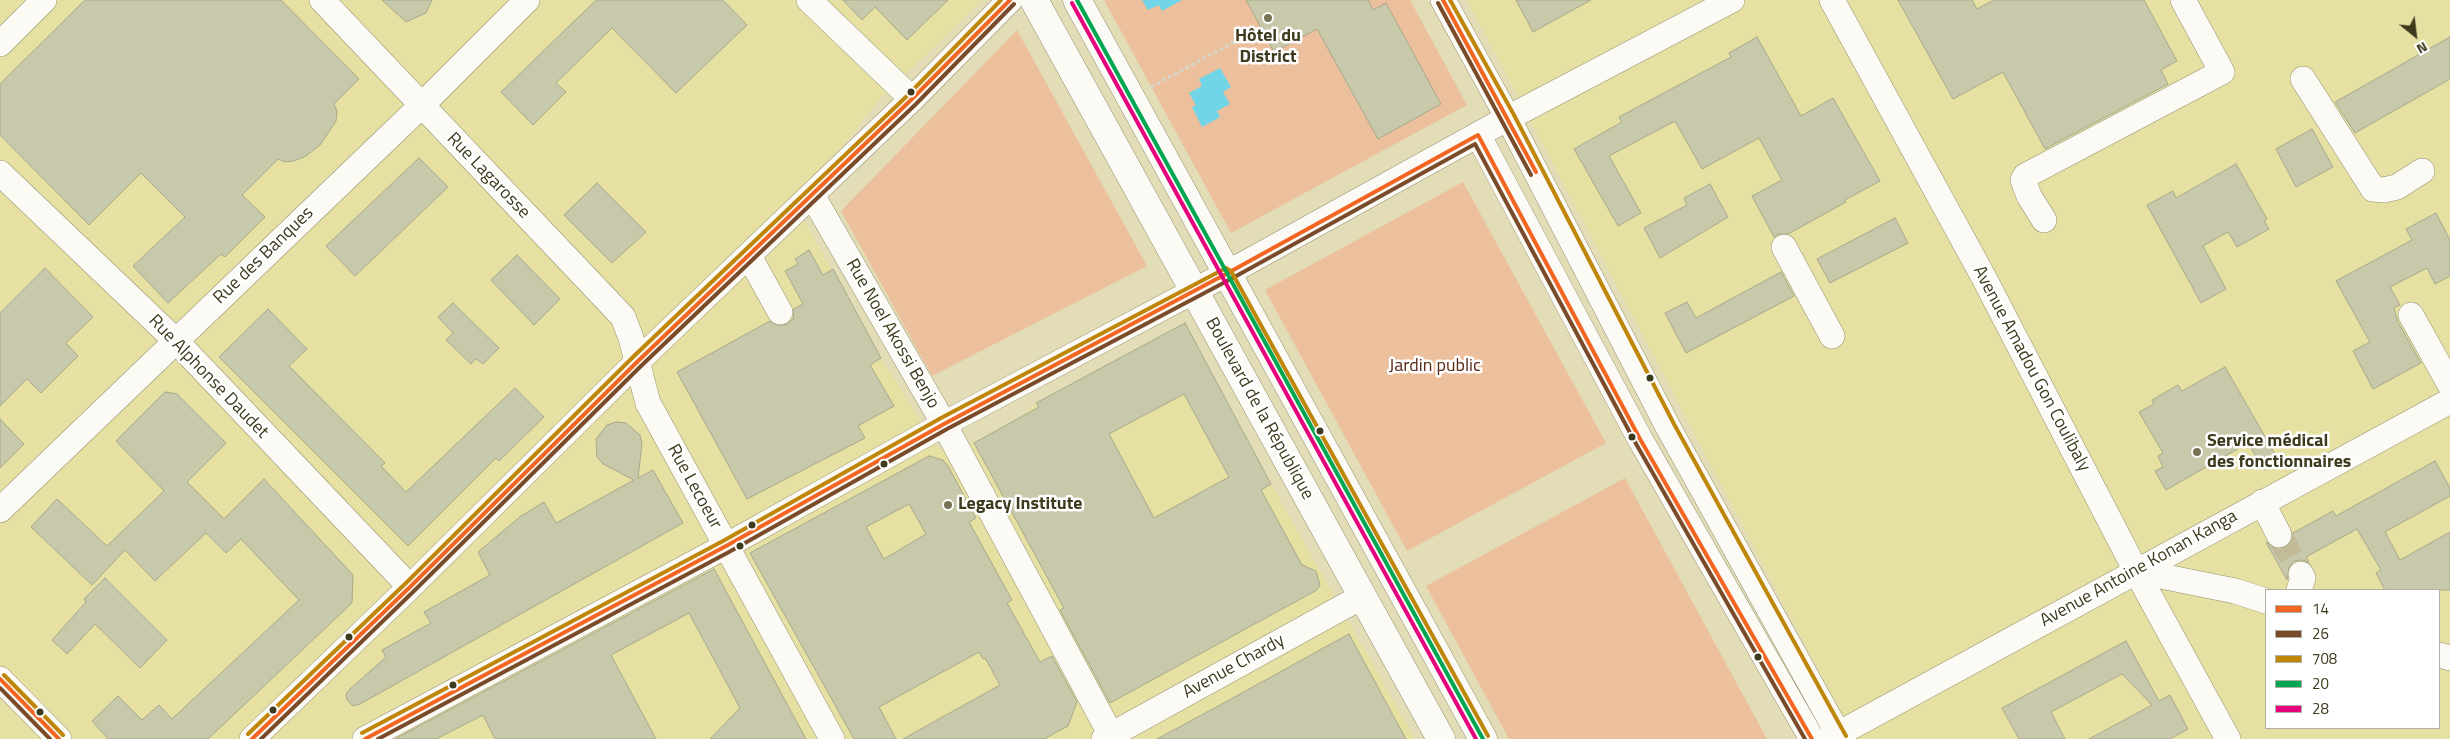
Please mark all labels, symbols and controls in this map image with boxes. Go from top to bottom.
north arrow [2390,10,2440,60]
marker: Hôtel du District [1262,12,1274,24]
place label: Hôtel du District [1235,26,1301,68]
text: N [2413,37,2432,60]
unlabelled marker [906,87,916,97]
street label: Rue Lagarosse [442,129,534,223]
street label: Rue des Banques [209,203,319,309]
street label: Rue Noel Akossi Benjo [840,255,944,413]
street label: Avenue Amadou Gon Coulibaly [1967,262,2095,476]
street label: Rue Alphonse Daudet [144,311,272,443]
street label: Boulevard de la République [1200,314,1318,504]
park label: Jardin public [1389,356,1481,378]
unlabelled marker [1645,373,1655,383]
unlabelled marker [1315,426,1325,436]
place label: Service médical des fonctionnaires [2207,431,2351,474]
unlabelled marker [1627,432,1637,442]
street label: Rue Lecoeur [662,441,726,533]
marker: Service médical des fonctionnaires [2191,446,2203,458]
unlabelled marker [879,459,889,469]
place label: Legacy Institute [958,494,1083,516]
marker: Legacy Institute [942,499,954,511]
street label: Avenue Antoine Konan Kanga [2037,506,2241,632]
unlabelled marker [747,520,757,530]
unlabelled marker [735,541,745,551]
legend [2265,589,2440,729]
text: 14 [2312,597,2329,620]
text: 26 [2312,622,2329,645]
street label: Avenue Chardy [1179,630,1289,704]
unlabelled marker [344,632,354,642]
text: 708 [2312,647,2337,670]
unlabelled marker [1753,652,1763,662]
text: 20 [2312,672,2329,695]
unlabelled marker [448,680,458,690]
text: 28 [2312,697,2329,720]
unlabelled marker [268,705,278,715]
unlabelled marker [35,707,45,717]

